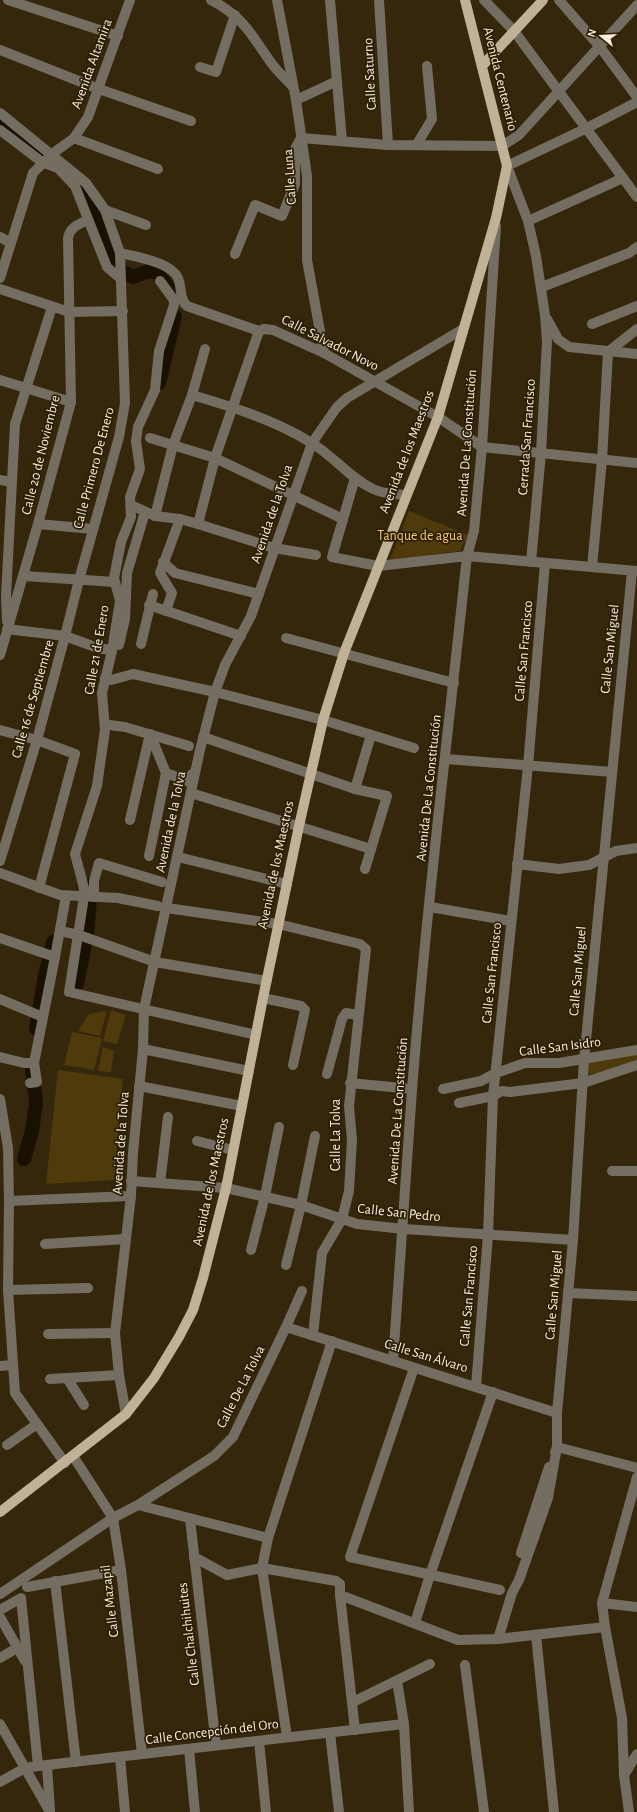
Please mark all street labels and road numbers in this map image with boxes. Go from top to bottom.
street label: Avenida Altamira [69,17,115,111]
street label: Avenida Centenario [480,26,520,132]
street label: Calle Saturno [361,37,379,110]
street label: Calle Luna [281,148,299,205]
street label: Calle Salvador Novo [279,312,381,374]
street label: Avenida De La Constitución [455,369,479,517]
street label: Cerrada San Francisco [516,378,538,496]
street label: Avenida de los Maestros [377,389,437,515]
street label: Calle 20 de Noviembre [19,394,63,516]
street label: Calle Primero De Enero [71,406,117,530]
street label: Avenida de la Tolva [249,462,296,565]
street label: Calle San Francisco [513,600,535,702]
street label: Calle 21 de Enero [82,604,112,696]
street label: Calle San Miguel [598,604,622,694]
street label: Calle 16 de Septiembre [9,638,57,760]
street label: Avenida De La Constitución [414,714,444,862]
street label: Avenida de la Tolva [153,769,189,874]
street label: Avenida de los Maestros [256,800,296,930]
street label: Calle San Francisco [480,922,504,1024]
street label: Calle San Miguel [567,926,589,1016]
street label: Calle San Isidro [518,1035,602,1059]
street label: Avenida De La Constitución [386,1037,410,1185]
street label: Avenida de la Tolva [110,1090,132,1195]
street label: Calle La Tolva [329,1098,343,1171]
street label: Avenida de los Maestros [191,1117,231,1247]
street label: Calle San Pedro [357,1202,441,1224]
street label: Calle San Francisco [458,1245,480,1347]
street label: Calle San Miguel [543,1250,565,1340]
street label: Calle San Álvaro [383,1334,470,1375]
street label: Calle De La Tolva [214,1343,268,1430]
street label: Calle Mazapil [99,1564,121,1638]
street label: Calle Chalchihuites [176,1582,202,1686]
street label: Calle Concepción del Oro [145,1717,280,1747]

